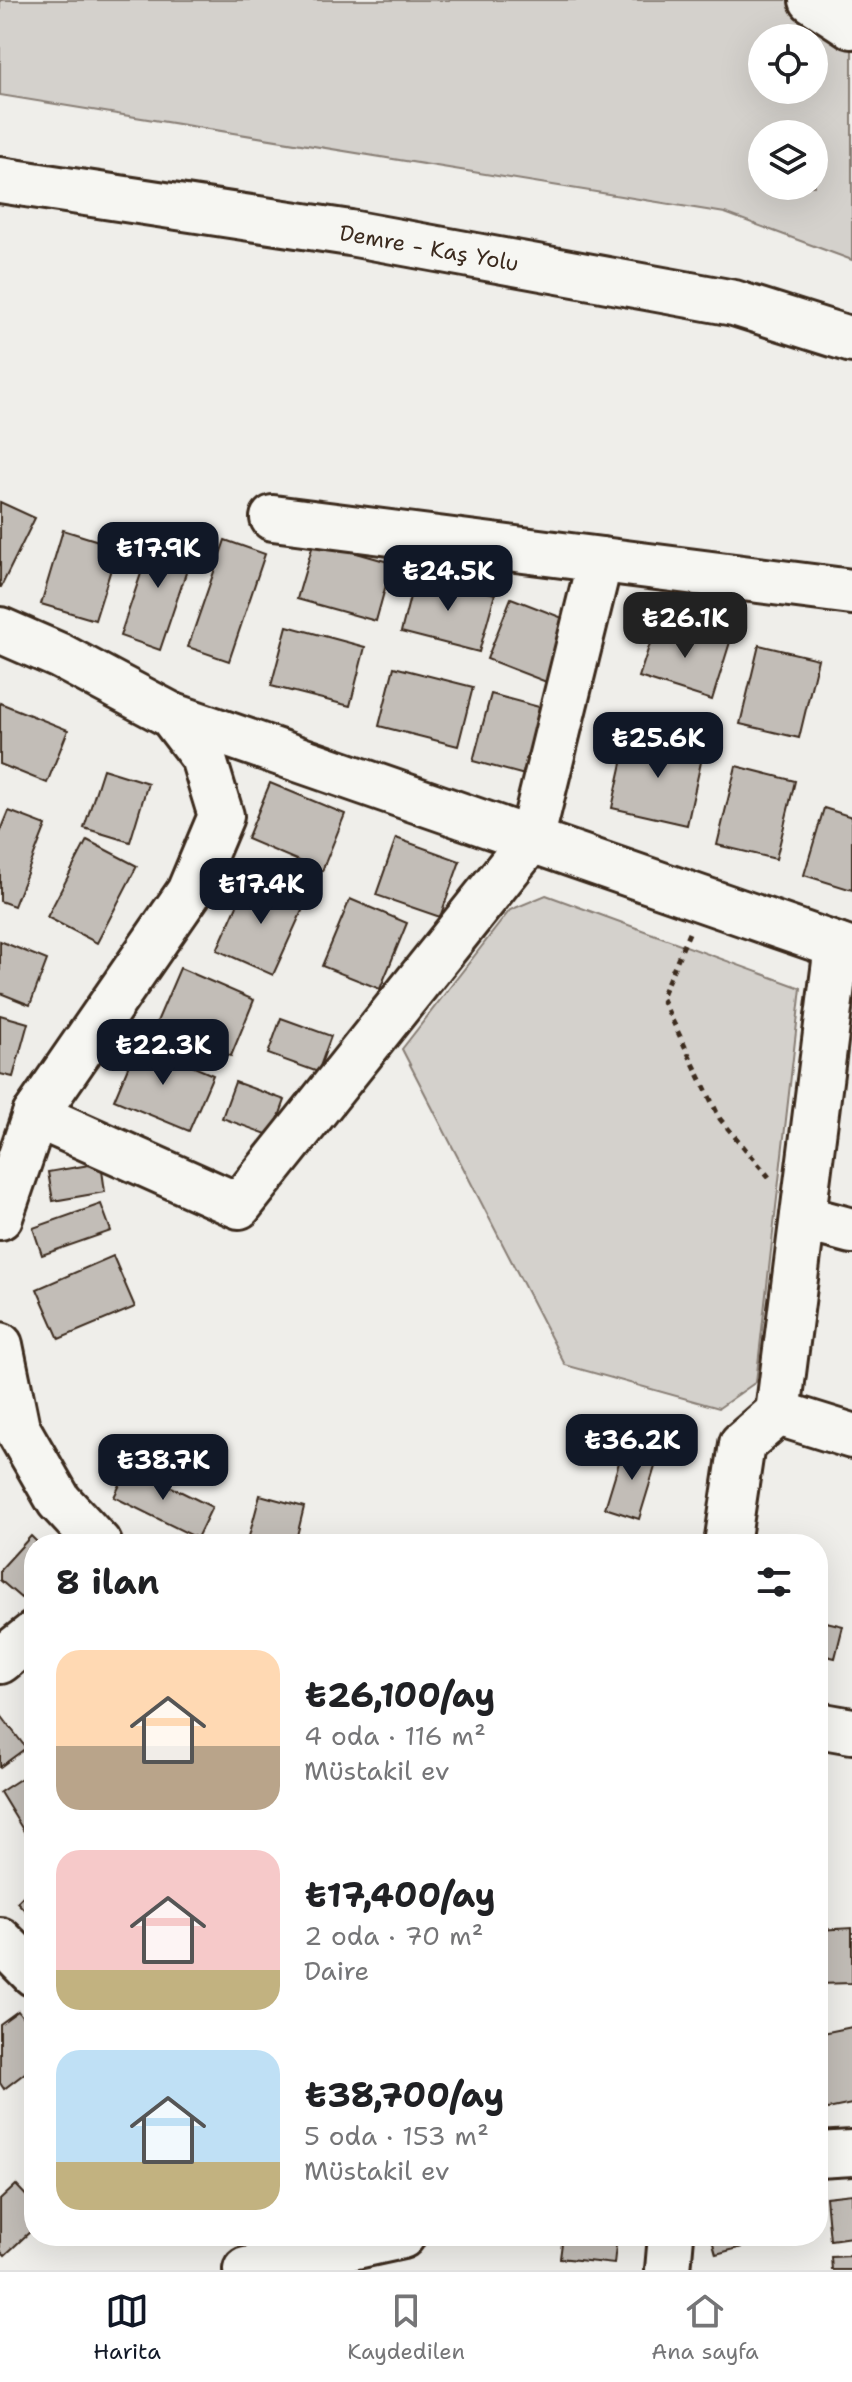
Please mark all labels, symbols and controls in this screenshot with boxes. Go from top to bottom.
map controls [748,24,828,200]
button: locate [748,24,828,104]
button: layers [748,120,828,200]
street label: Demre - Kaş Yolu [337,218,521,278]
pin: ₺17.9K [93,522,223,590]
text: ₺17.9K [116,530,200,565]
pin: ₺24.5K [383,545,513,613]
text: ₺24.5K [402,553,494,588]
pin: ₺26.1K [620,592,750,660]
text: ₺26.1K [641,600,729,635]
pin: ₺25.6K [593,712,723,780]
text: ₺25.6K [611,720,705,755]
pin: ₺17.4K [196,858,326,926]
text: ₺17.4K [218,866,304,901]
pin: ₺22.3K [98,1019,228,1087]
text: ₺22.3K [115,1027,211,1062]
pin: ₺36.2K [567,1414,697,1482]
text: ₺36.2K [584,1422,680,1457]
pin: ₺38.7K [98,1434,228,1502]
text: ₺38.7K [116,1442,210,1477]
text: 8 ilan [56,1559,159,1605]
icon: filters [752,1560,796,1604]
text: ₺26,100/ay [304,1672,495,1718]
icon: home [120,1682,216,1778]
text: 4 oda · 116 m² [304,1718,486,1753]
text: Müstakil ev [304,1753,449,1788]
text: ₺17,400/ay [304,1872,496,1918]
icon: home [120,1882,216,1978]
text: 2 oda · 70 m² [304,1918,484,1953]
text: Daire [304,1953,369,1988]
text: ₺38,700/ay [304,2072,504,2118]
icon: home [120,2082,216,2178]
text: 5 oda · 153 m² [304,2118,489,2153]
text: Müstakil ev [304,2153,449,2188]
tab: Harita [93,2289,161,2366]
tab: Kaydedilen [347,2289,465,2366]
tab: Ana sayfa [651,2289,759,2366]

